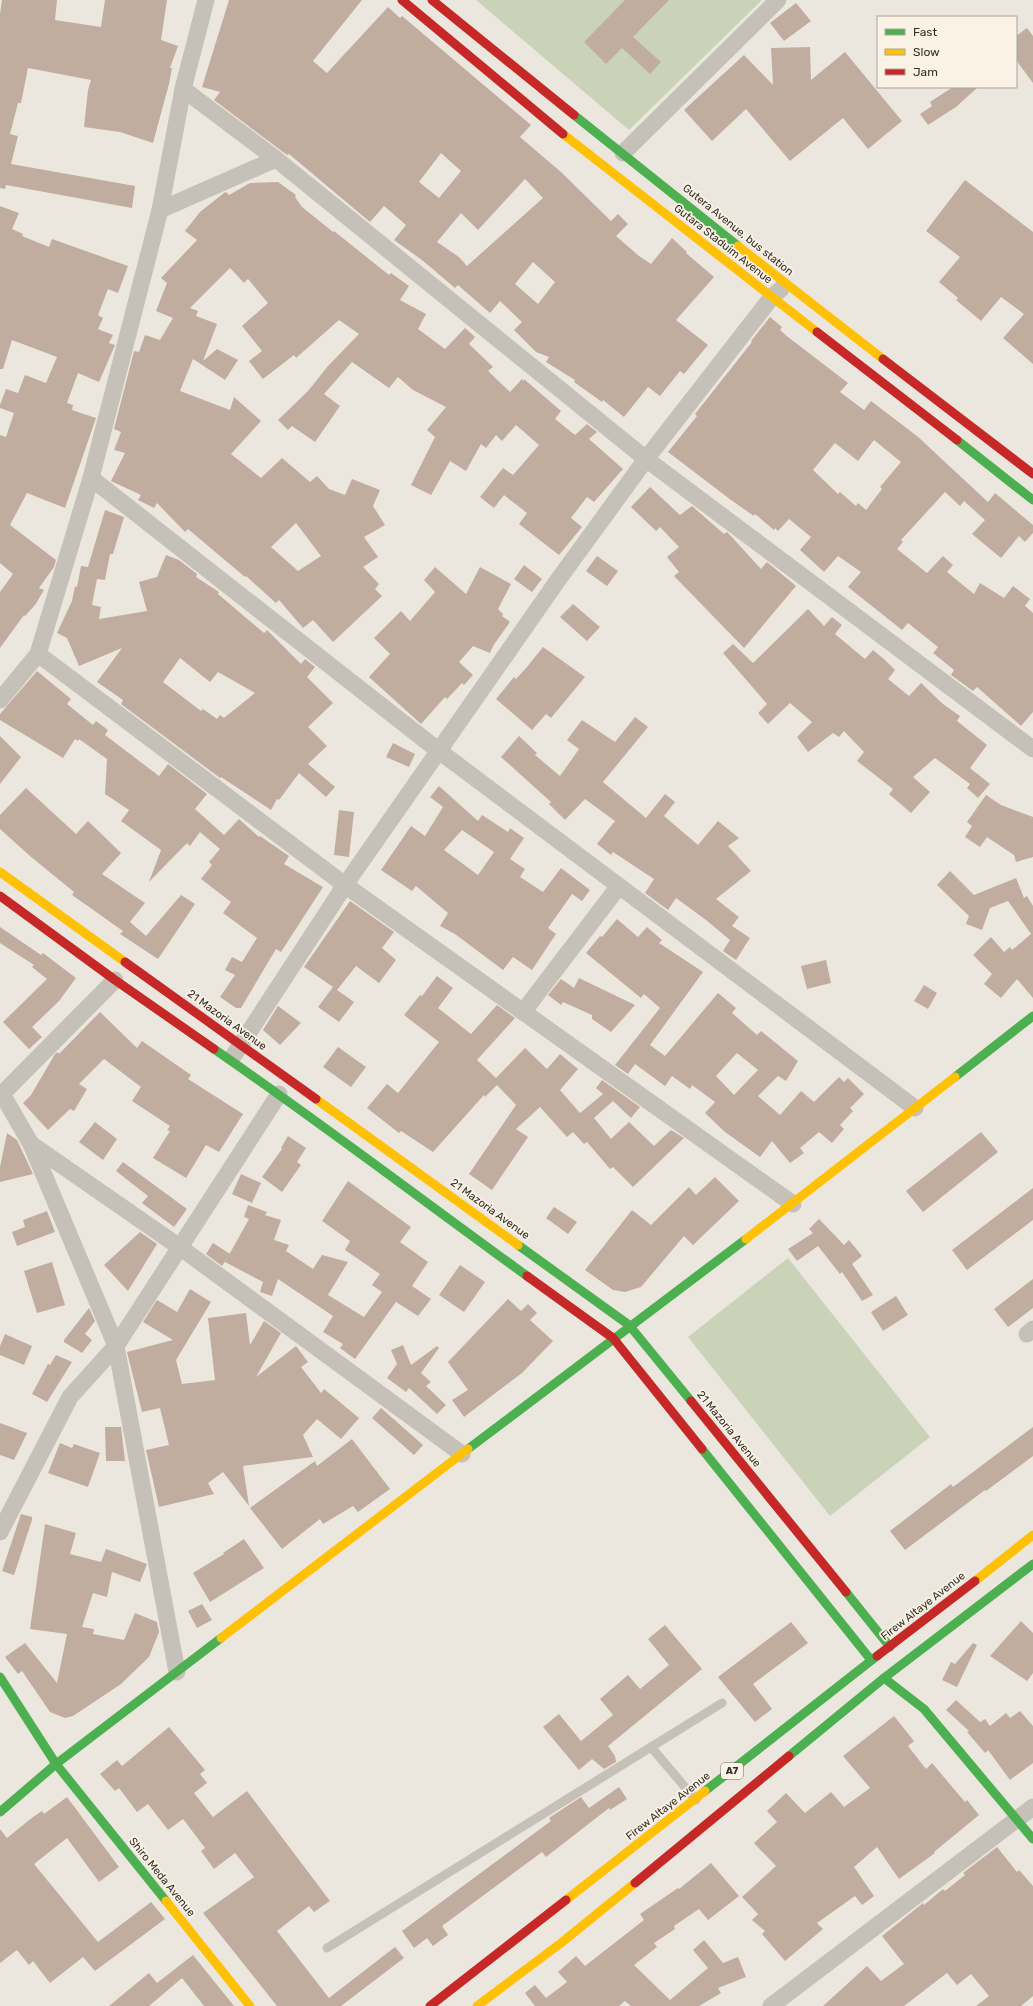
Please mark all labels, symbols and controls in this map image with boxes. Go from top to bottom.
legend [877,16,1017,88]
text: Fast [913,25,937,39]
text: Slow [913,45,940,59]
text: Jam [913,65,938,79]
street label: Gutera Avenue, bus station [680,181,796,279]
street label: Gutara Staduim Avenue [671,202,775,286]
street label: 21 Mazoria Avenue [185,987,269,1053]
street label: 21 Mazoria Avenue [448,1176,532,1242]
street label: 21 Mazoria Avenue [694,1388,764,1470]
street label: Firew Altaye Avenue [878,1569,968,1643]
road number: A7 [721,1763,743,1779]
street label: Firew Altaye Avenue [623,1769,713,1843]
street label: Shiro Meda Avenue [126,1835,198,1919]

